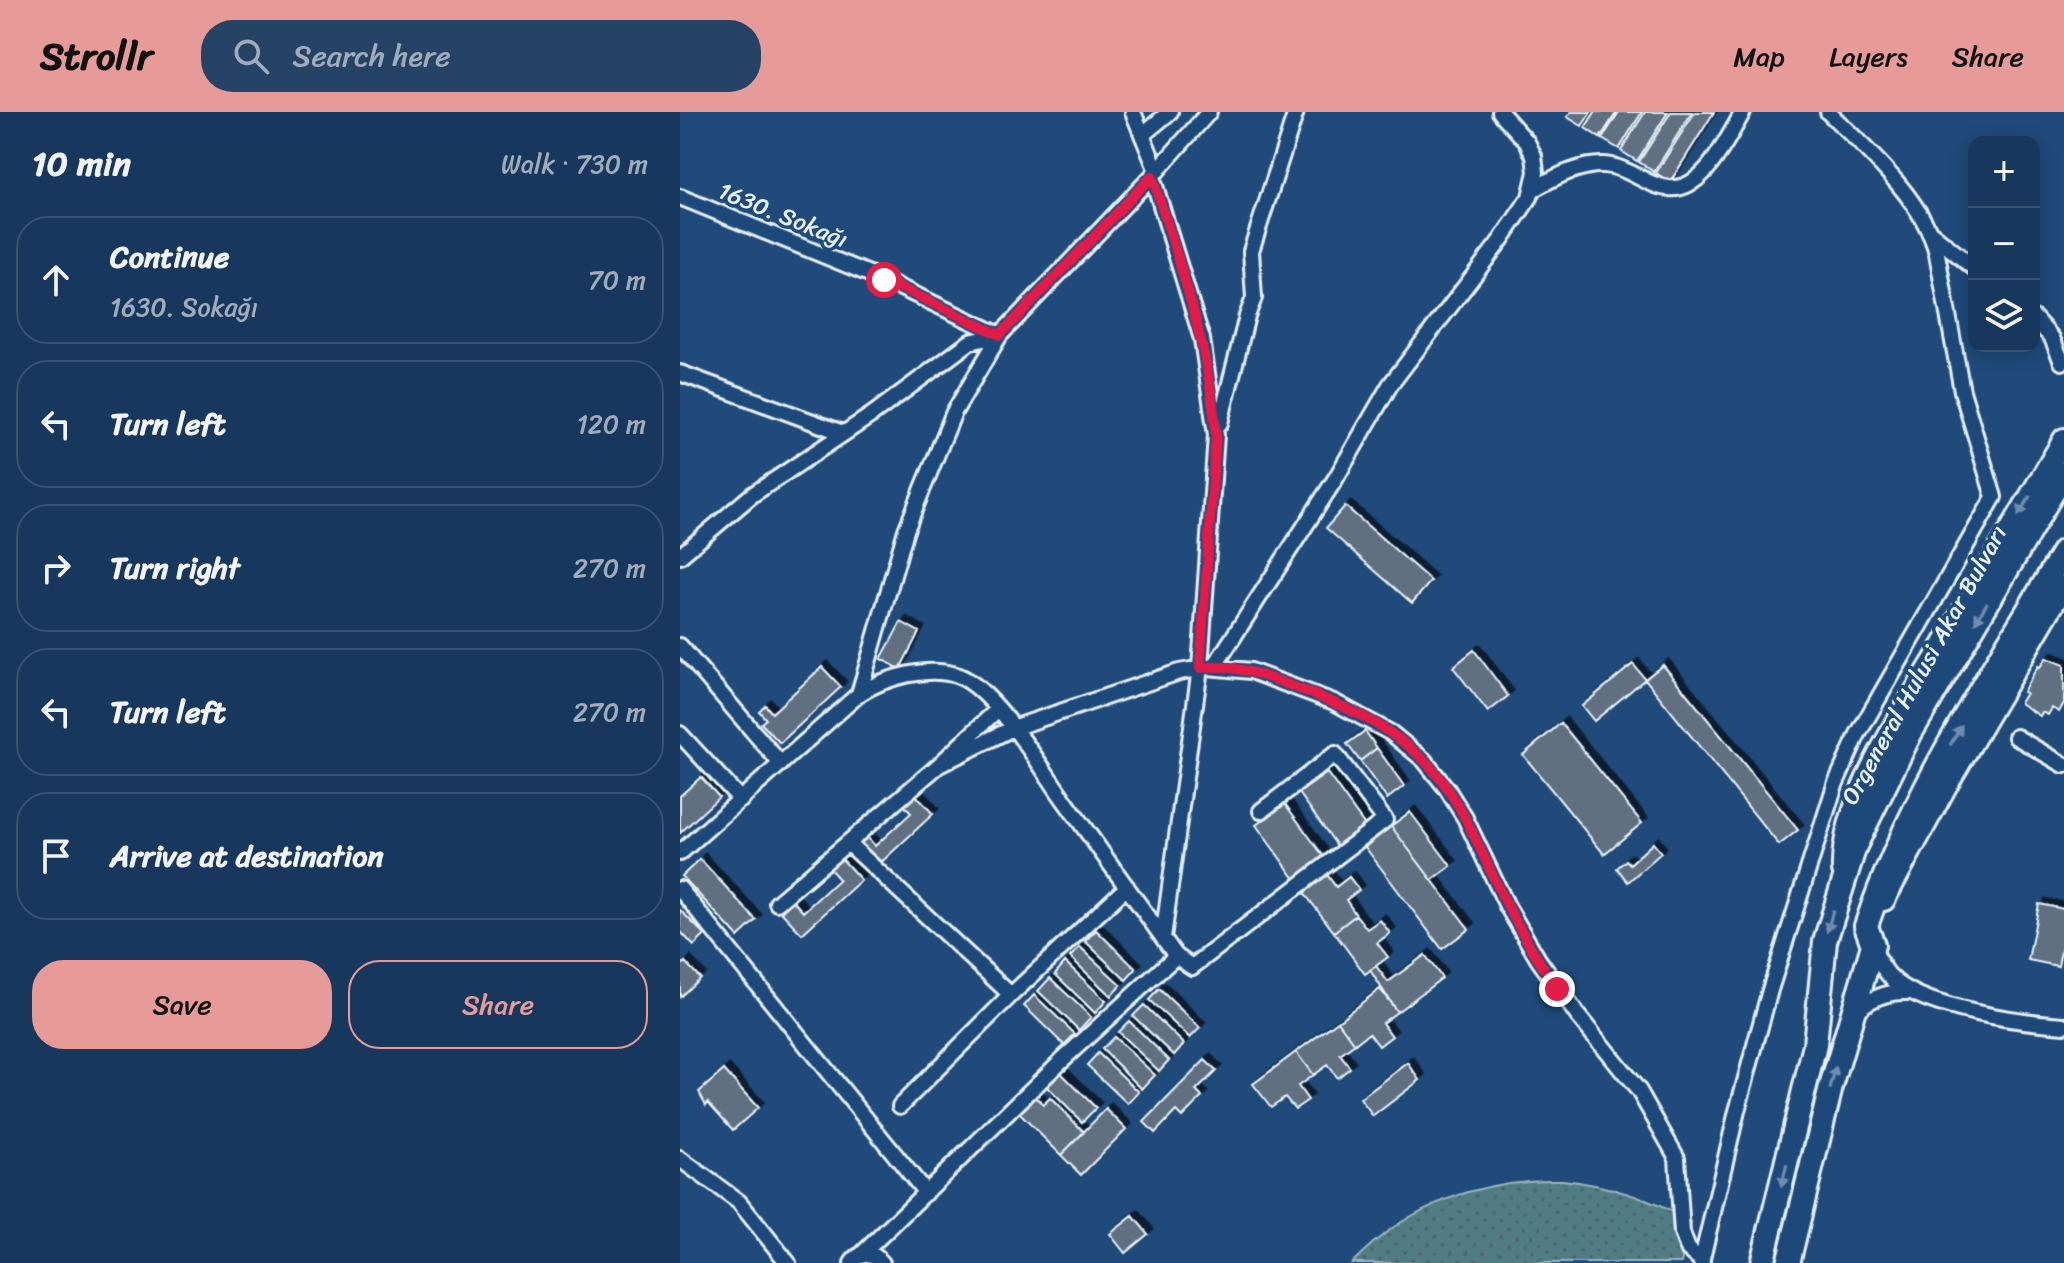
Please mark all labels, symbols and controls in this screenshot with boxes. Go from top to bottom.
search box [201,20,761,92]
text: Strollr [40,23,153,90]
text: Search here [293,29,451,83]
text: Map [1733,32,1785,81]
text: Layers [1829,32,1908,81]
text: Share [1952,32,2024,81]
icon: search [229,34,273,78]
text: 10 min [32,134,131,194]
map controls [1968,136,2040,352]
button: + [1968,136,2040,208]
text: Walk · 730 m [501,141,648,187]
street label: 1630. Sokağı [712,170,854,260]
button: − [1968,208,2040,280]
text: Continue [110,230,229,284]
text: 70 m [588,257,646,303]
icon: ahead [34,258,78,302]
route start [866,262,902,298]
button: layers [1968,280,2040,352]
text: 1630. Sokağı [110,284,258,330]
text: Turn left [110,397,226,451]
text: 120 m [577,401,646,447]
icon: left [34,402,78,446]
one-way arrow [2017,495,2031,517]
street label: Orgeneral Hulusi Akar Bulvarı [1829,517,2019,813]
text: Turn right [110,541,240,595]
text: 270 m [573,545,646,591]
icon: right [34,546,78,590]
one-way arrow [1975,602,1989,624]
text: Turn left [110,685,226,739]
text: 270 m [573,689,646,735]
icon: left [34,690,78,734]
one-way arrow [1949,723,1963,746]
text: Arrive at destination [110,829,384,883]
icon: arrive [34,834,78,878]
one-way arrow [1824,909,1836,934]
button: Save [32,960,332,1049]
button: Share [348,960,648,1049]
route end [1539,971,1575,1007]
one-way arrow [1827,1066,1839,1091]
one-way arrow [1777,1164,1789,1189]

